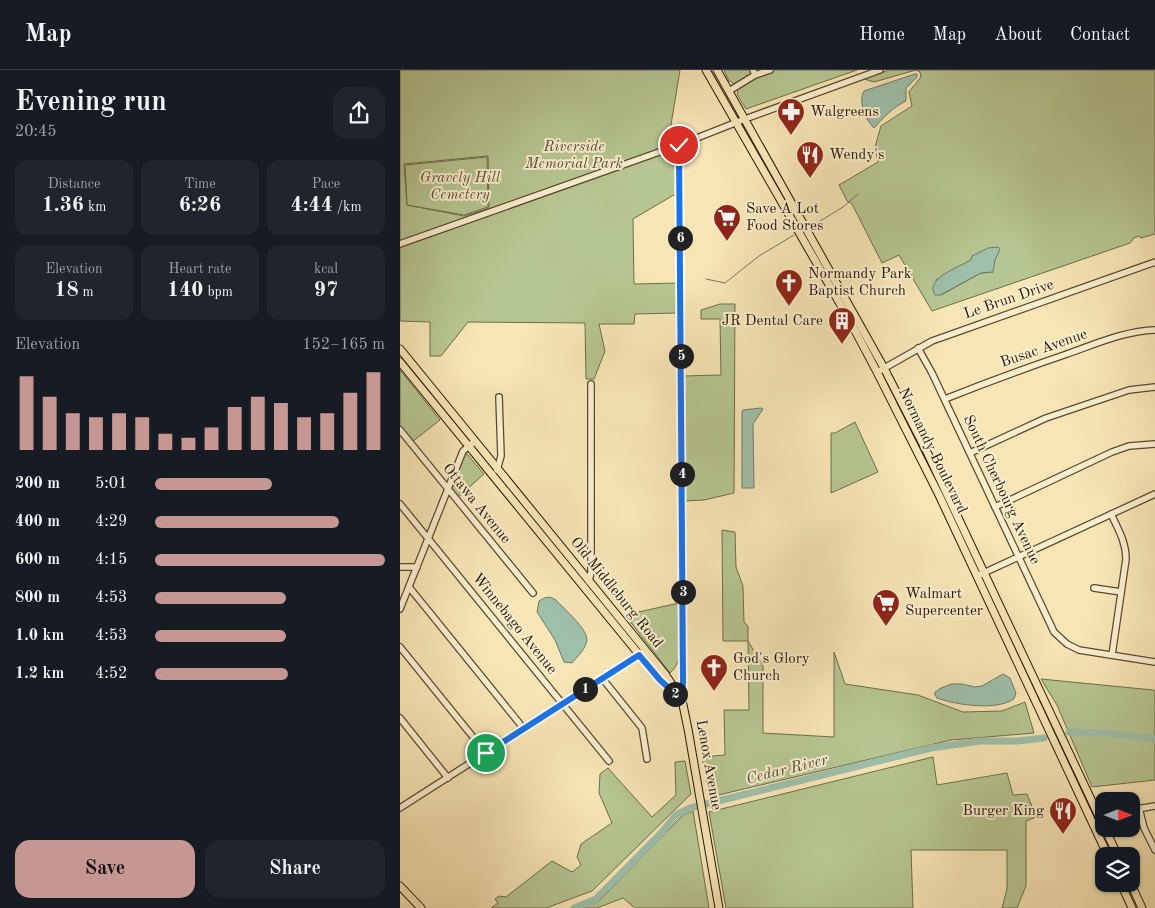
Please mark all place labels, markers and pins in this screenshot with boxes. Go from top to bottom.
pharmacy icon: Walgreens [776,97,806,136]
place label: Walgreens [810,105,879,120]
pin [658,124,700,166]
restaurant icon: Wendy's [795,140,825,179]
place label: Wendy's [829,148,884,163]
place label: Save A Lot Food Stores [746,202,824,234]
supermarket icon: Save A Lot Food Stores [712,203,742,242]
pin: 6 [668,226,692,250]
place label: Normandy Park Baptist Church [808,267,912,299]
church icon: Normandy Park Baptist Church [774,268,804,307]
building icon: JR Dental Care [827,306,857,345]
place label: JR Dental Care [722,314,823,329]
pin: 5 [668,344,694,368]
pin: 4 [670,462,694,486]
pin: 3 [670,580,696,604]
place label: Walmart Supercenter [905,587,983,619]
supermarket icon: Walmart Supercenter [871,588,901,627]
place label: God's Glory Church [733,652,810,684]
church icon: God's Glory Church [699,653,729,692]
pin: 1 [572,676,598,702]
pin: 2 [662,682,688,706]
pin [465,732,507,774]
restaurant icon: Burger King [1048,796,1078,835]
place label: Burger King [963,804,1044,819]

